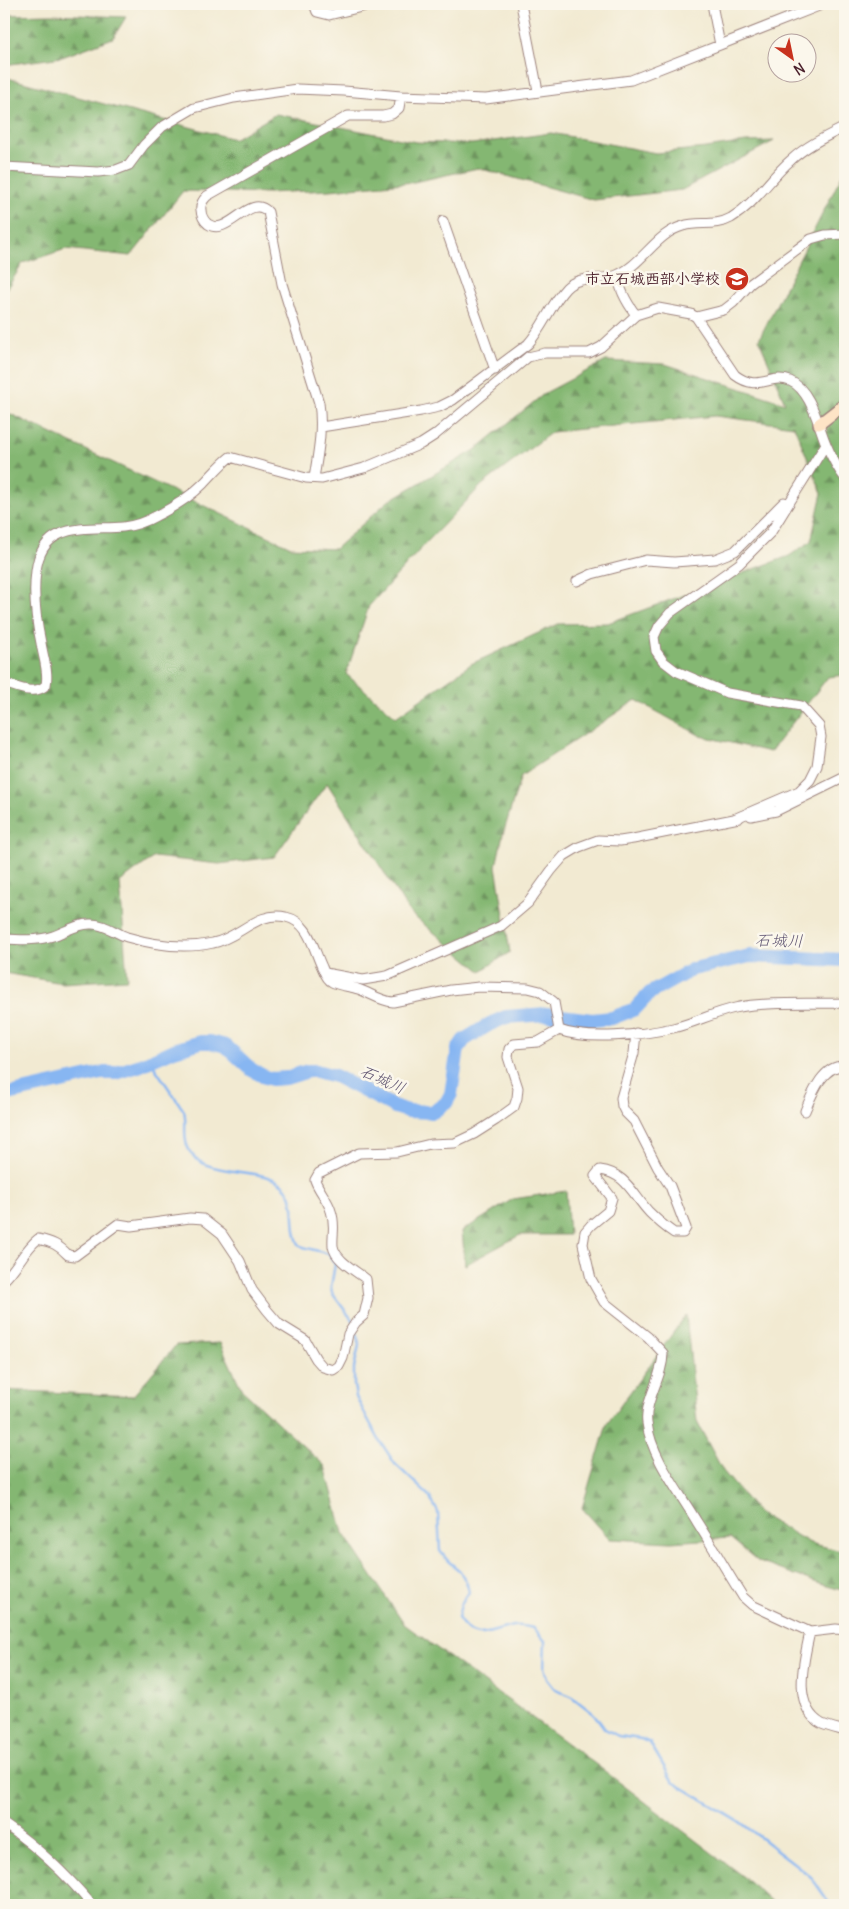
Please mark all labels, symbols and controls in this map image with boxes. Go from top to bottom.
north arrow [766,32,816,82]
text: N [790,59,808,79]
school or university icon: 市立石城西部小学校 [724,266,750,292]
place label: 市立石城西部小学校 [585,269,720,288]
water label: 石城川 [755,930,803,950]
water label: 石城川 [357,1060,409,1098]

